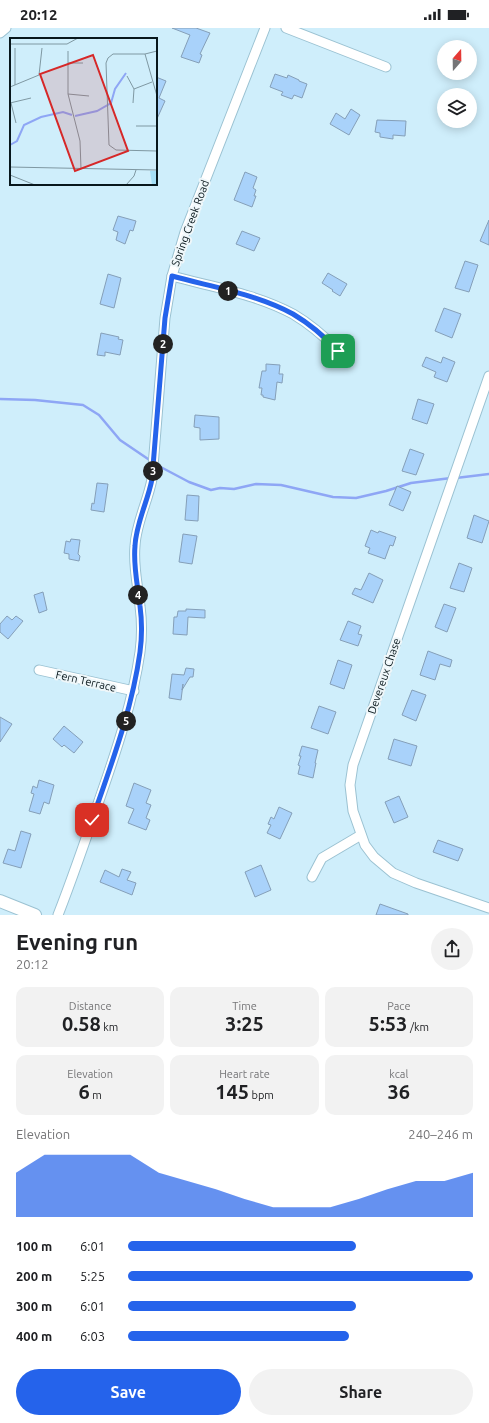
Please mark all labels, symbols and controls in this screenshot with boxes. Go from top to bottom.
text: 20:12 [20,6,58,23]
inset map [10,38,157,185]
north arrow [437,40,477,80]
map controls [437,40,477,128]
button: layers [437,88,477,128]
street label: Spring Creek Road [169,178,211,268]
pin: 1 [218,281,238,301]
text: 1 [225,285,231,297]
pin: 2 [153,334,173,354]
pin [321,334,355,368]
text: 2 [160,338,166,350]
icon: arrive [327,340,349,362]
pin: 3 [143,461,163,481]
text: 3 [150,465,156,477]
pin: 4 [128,585,148,605]
text: 4 [135,589,141,601]
street label: Devereux Chase [365,637,403,715]
street label: Fern Terrace [55,668,117,694]
pin: 5 [116,711,136,731]
text: 5 [123,715,129,727]
pin [75,803,109,837]
icon: check [81,809,103,831]
button: share [431,928,473,970]
text: Evening run [16,929,138,954]
text: 20:12 [16,957,49,971]
text: Distance [69,1000,111,1012]
text: Time [232,1000,257,1012]
text: Pace [387,1000,410,1012]
text: 0.58 [62,1012,101,1035]
text: 3:25 [225,1012,264,1035]
text: 5:53 [369,1012,407,1035]
text: km [101,1021,118,1033]
text: /km [407,1021,429,1033]
text: Elevation [67,1068,113,1080]
text: Heart rate [219,1068,270,1080]
text: kcal [389,1068,408,1080]
text: 6 [79,1080,90,1103]
text: 145 [215,1080,249,1103]
text: 36 [388,1080,410,1103]
text: m [90,1089,102,1101]
text: bpm [249,1089,274,1101]
text: Elevation [16,1127,70,1141]
text: 240–246 m [408,1127,473,1141]
text: 100 m [16,1239,52,1253]
text: 6:01 [80,1239,105,1253]
text: 200 m [16,1269,52,1283]
text: 5:25 [80,1269,105,1283]
text: 300 m [16,1299,52,1313]
text: 6:01 [80,1299,105,1313]
text: 400 m [16,1329,52,1343]
text: 6:03 [80,1329,105,1343]
button: Save [16,1369,241,1415]
button: Share [249,1369,473,1415]

